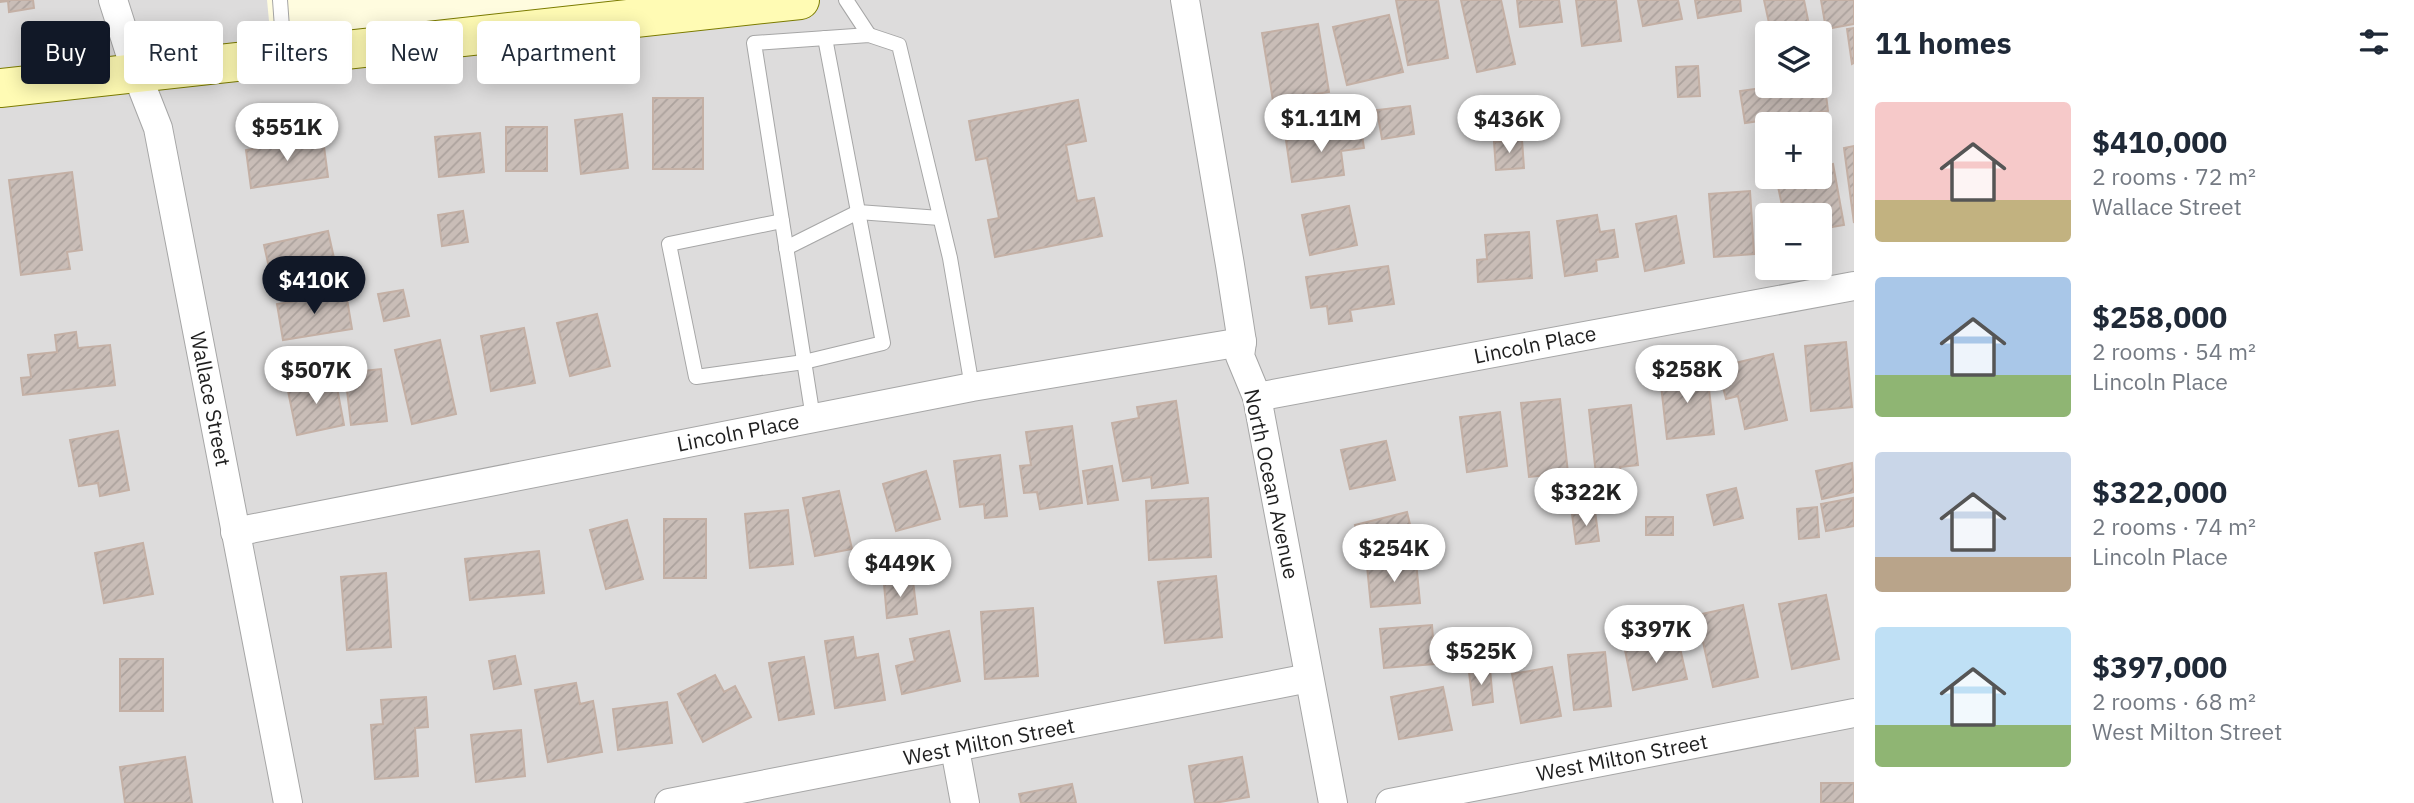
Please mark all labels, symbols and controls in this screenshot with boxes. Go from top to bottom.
chip: Buy [21,21,110,84]
chip: Rent [124,21,223,84]
chip: Filters [237,21,352,84]
chip: New [366,21,463,84]
chip: Apartment [477,21,640,84]
map controls [1755,21,1832,280]
button: layers [1755,21,1832,98]
text: 11 homes [1875,23,2012,62]
icon: filters [2355,23,2393,61]
pin: $1.11M [1264,94,1378,154]
pin: $436K [1460,96,1558,155]
text: $1.11M [1280,102,1362,132]
text: $436K [1473,103,1545,133]
pin: $551K [238,104,336,163]
text: $551K [251,111,323,141]
button: + [1755,112,1832,189]
text: $410,000 [2092,122,2227,161]
icon: home [1931,130,2015,214]
text: 2 rooms · 72 m² [2092,161,2256,191]
text: Wallace Street [2092,191,2242,221]
button: − [1755,203,1832,280]
pin: $410K [265,256,363,316]
text: $410K [278,264,350,294]
text: $258,000 [2092,297,2227,336]
icon: home [1931,305,2015,389]
street label: Lincoln Place [1471,318,1598,370]
street label: Wallace Street [184,329,238,469]
text: 2 rooms · 54 m² [2092,336,2256,366]
pin: $507K [267,346,365,406]
pin: $258K [1638,346,1736,405]
text: $258K [1651,353,1723,383]
text: $507K [280,354,352,384]
text: Lincoln Place [2092,366,2228,396]
street label: North Ocean Avenue [1238,386,1306,581]
street label: Lincoln Place [674,406,801,458]
pin: $322K [1537,468,1635,528]
text: $322,000 [2092,472,2227,511]
text: $322K [1550,476,1622,506]
icon: home [1931,480,2015,564]
text: 2 rooms · 74 m² [2092,511,2256,541]
pin: $254K [1345,524,1443,584]
text: $254K [1358,532,1430,562]
pin: $449K [851,540,949,599]
text: Lincoln Place [2092,541,2228,571]
text: $449K [864,547,936,577]
pin: $397K [1607,606,1705,665]
text: $397K [1620,613,1692,643]
pin: $525K [1432,628,1530,687]
text: $525K [1445,635,1517,665]
text: $397,000 [2092,647,2227,686]
icon: home [1931,655,2015,739]
text: 2 rooms · 68 m² [2092,686,2256,716]
street label: West Milton Street [901,711,1077,771]
text: West Milton Street [2092,716,2282,746]
street label: West Milton Street [1534,727,1710,787]

